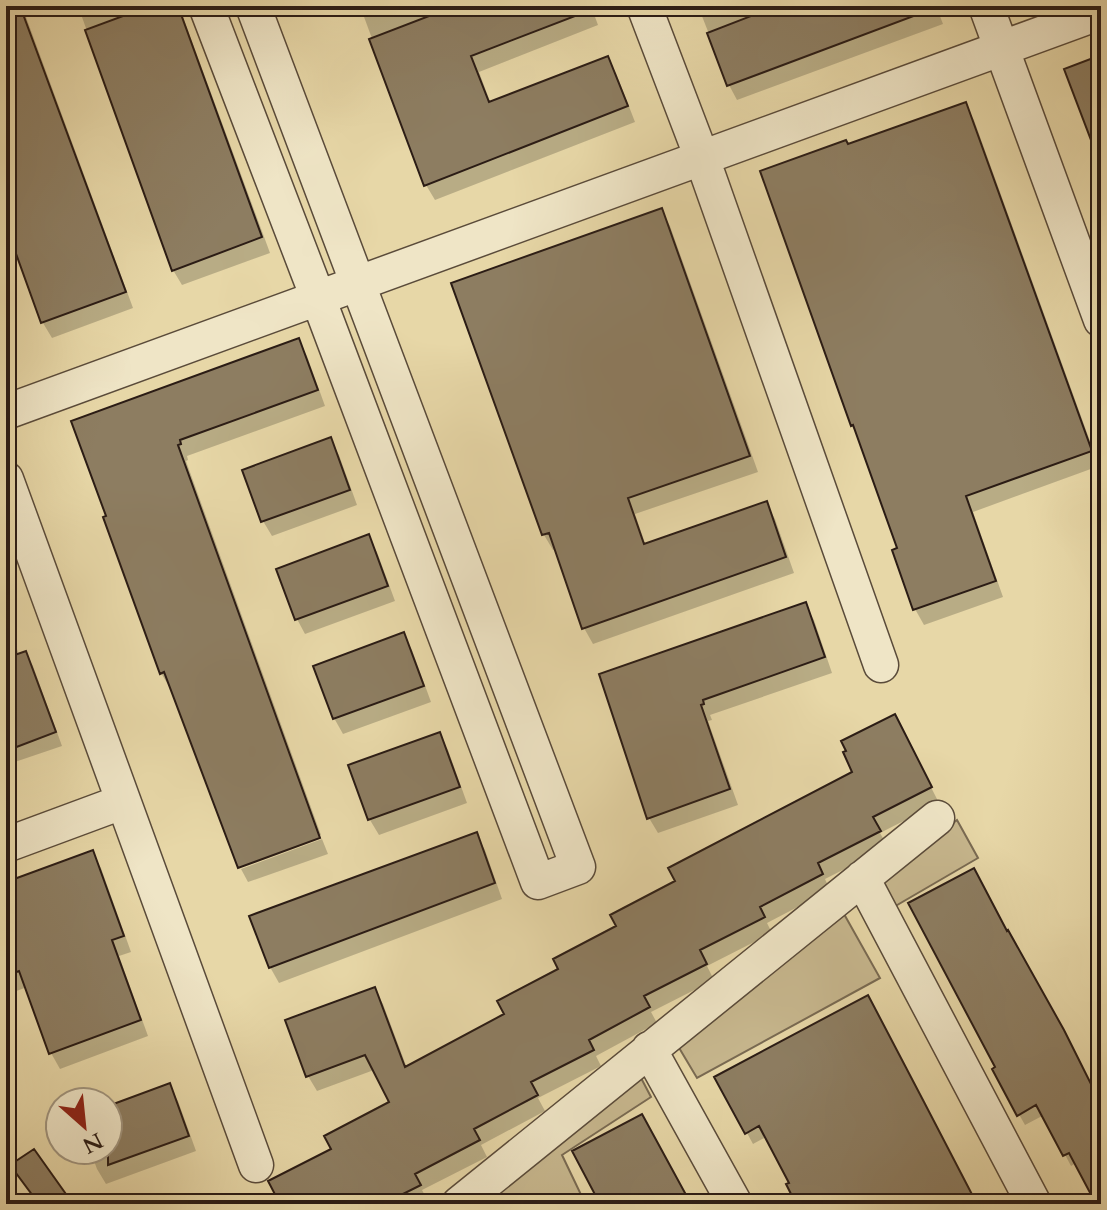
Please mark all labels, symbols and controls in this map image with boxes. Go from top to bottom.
north arrow [44,1086,124,1166]
text: N [77,1125,108,1161]

